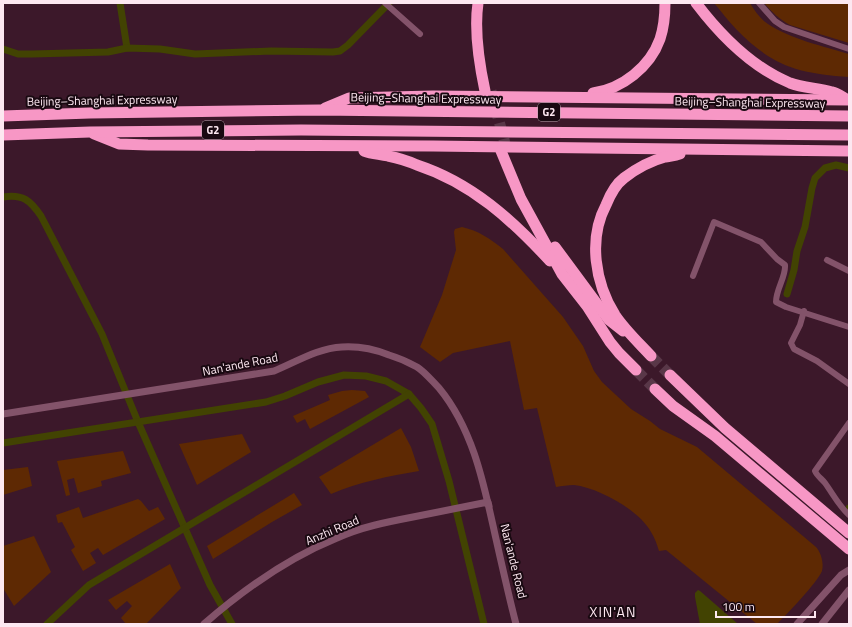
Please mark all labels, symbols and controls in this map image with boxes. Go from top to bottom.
street label: Beijing–Shanghai Expressway [350,87,502,109]
street label: Beijing–Shanghai Expressway [26,89,178,111]
street label: Beijing–Shanghai Expressway [674,91,826,113]
road number: G2 [538,103,560,121]
road number: G2 [202,121,224,139]
street label: Nan'ande Road [201,347,279,381]
street label: Anzhi Road [302,510,362,550]
street label: Nan'ande Road [496,522,532,600]
scale bar [716,593,815,619]
text: 100 m [722,597,755,616]
district label: XIN'AN [590,601,636,622]

